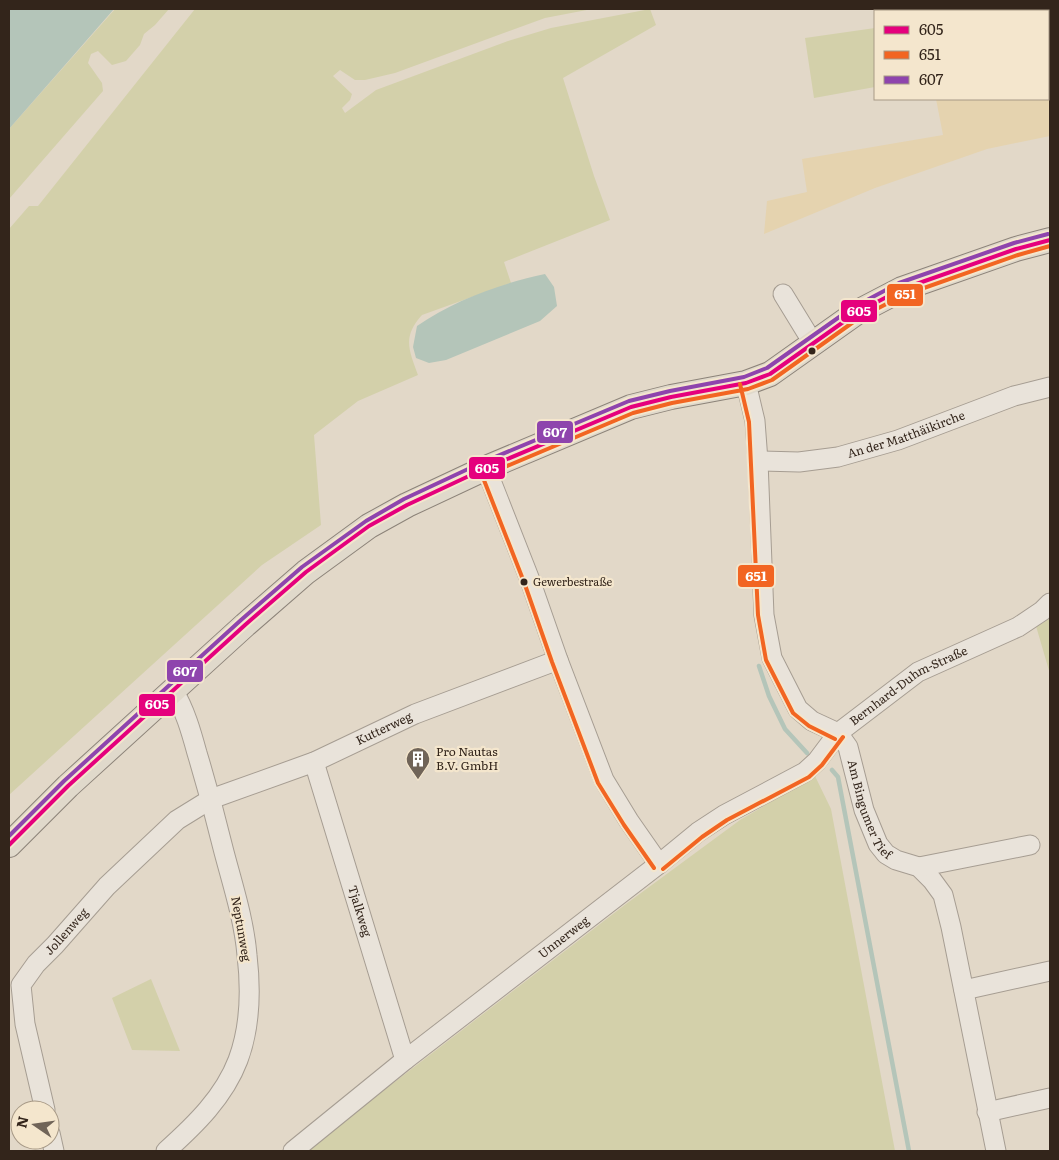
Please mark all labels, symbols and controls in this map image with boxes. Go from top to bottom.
legend [874,10,1049,100]
text: 605 [919,17,944,40]
text: 651 [919,42,941,65]
text: 607 [919,67,944,90]
line badge: 651 [886,283,924,307]
text: 651 [894,283,916,303]
line badge: 605 [840,299,878,323]
text: 605 [847,300,872,320]
unlabelled marker [807,346,817,356]
street label: An der Matthäikirche [845,405,967,462]
line badge: 607 [536,420,574,444]
text: 607 [543,421,568,441]
line badge: 605 [468,456,506,480]
text: 605 [475,457,500,477]
line badge: 651 [737,564,775,588]
text: 651 [745,565,767,585]
place label: Gewerbestraße [533,573,613,589]
marker: Gewerbestraße [519,577,529,587]
street label: Bernhard-Duhm-Straße [845,641,970,729]
line badge: 607 [166,659,204,683]
text: 607 [173,660,198,680]
line badge: 605 [138,693,176,717]
text: 605 [145,693,170,713]
street label: Kutterweg [353,707,415,749]
place label: Pro Nautas B.V. GmbH [436,742,498,774]
building icon: Pro Nautas B.V. GmbH [405,746,431,780]
street label: Am Bingumer Tief [844,757,897,864]
street label: Tjalkweg [344,883,377,939]
street label: Neptunweg [227,895,257,963]
street label: Jollenweg [40,903,92,958]
street label: Unnerweg [534,911,593,962]
north arrow [10,1100,60,1150]
text: N [10,1114,32,1130]

